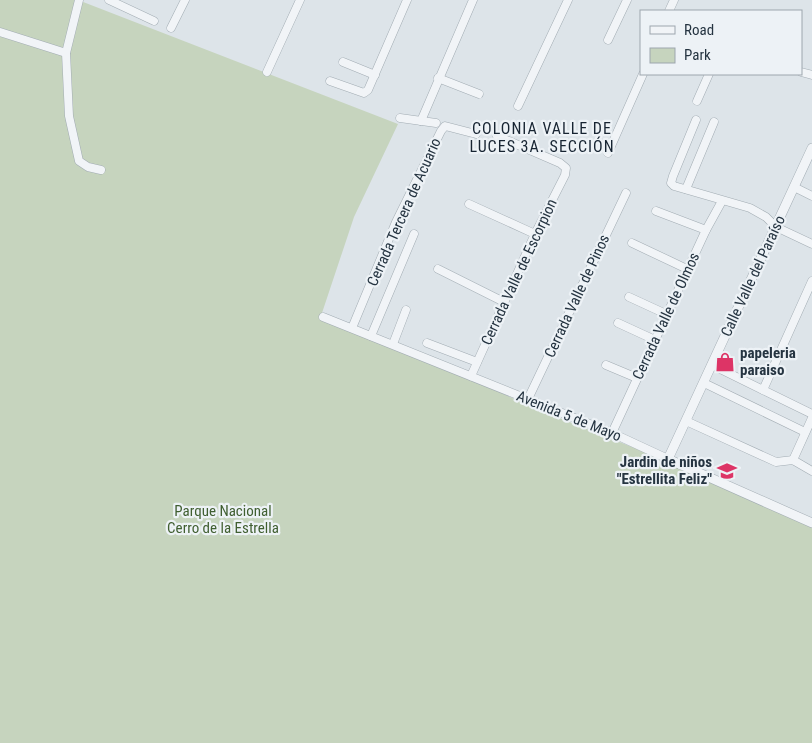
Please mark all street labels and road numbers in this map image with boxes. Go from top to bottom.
street label: Cerrada Tercera de Acuario [363,135,445,289]
street label: Cerrada Valle de Escorpion [477,196,561,348]
street label: Calle Valle del Paraíso [717,212,789,340]
street label: Cerrada Valle de Pinos [541,232,613,360]
street label: Cerrada Valle de Olmos [629,249,703,382]
street label: Avenida 5 de Mayo [514,387,624,445]

